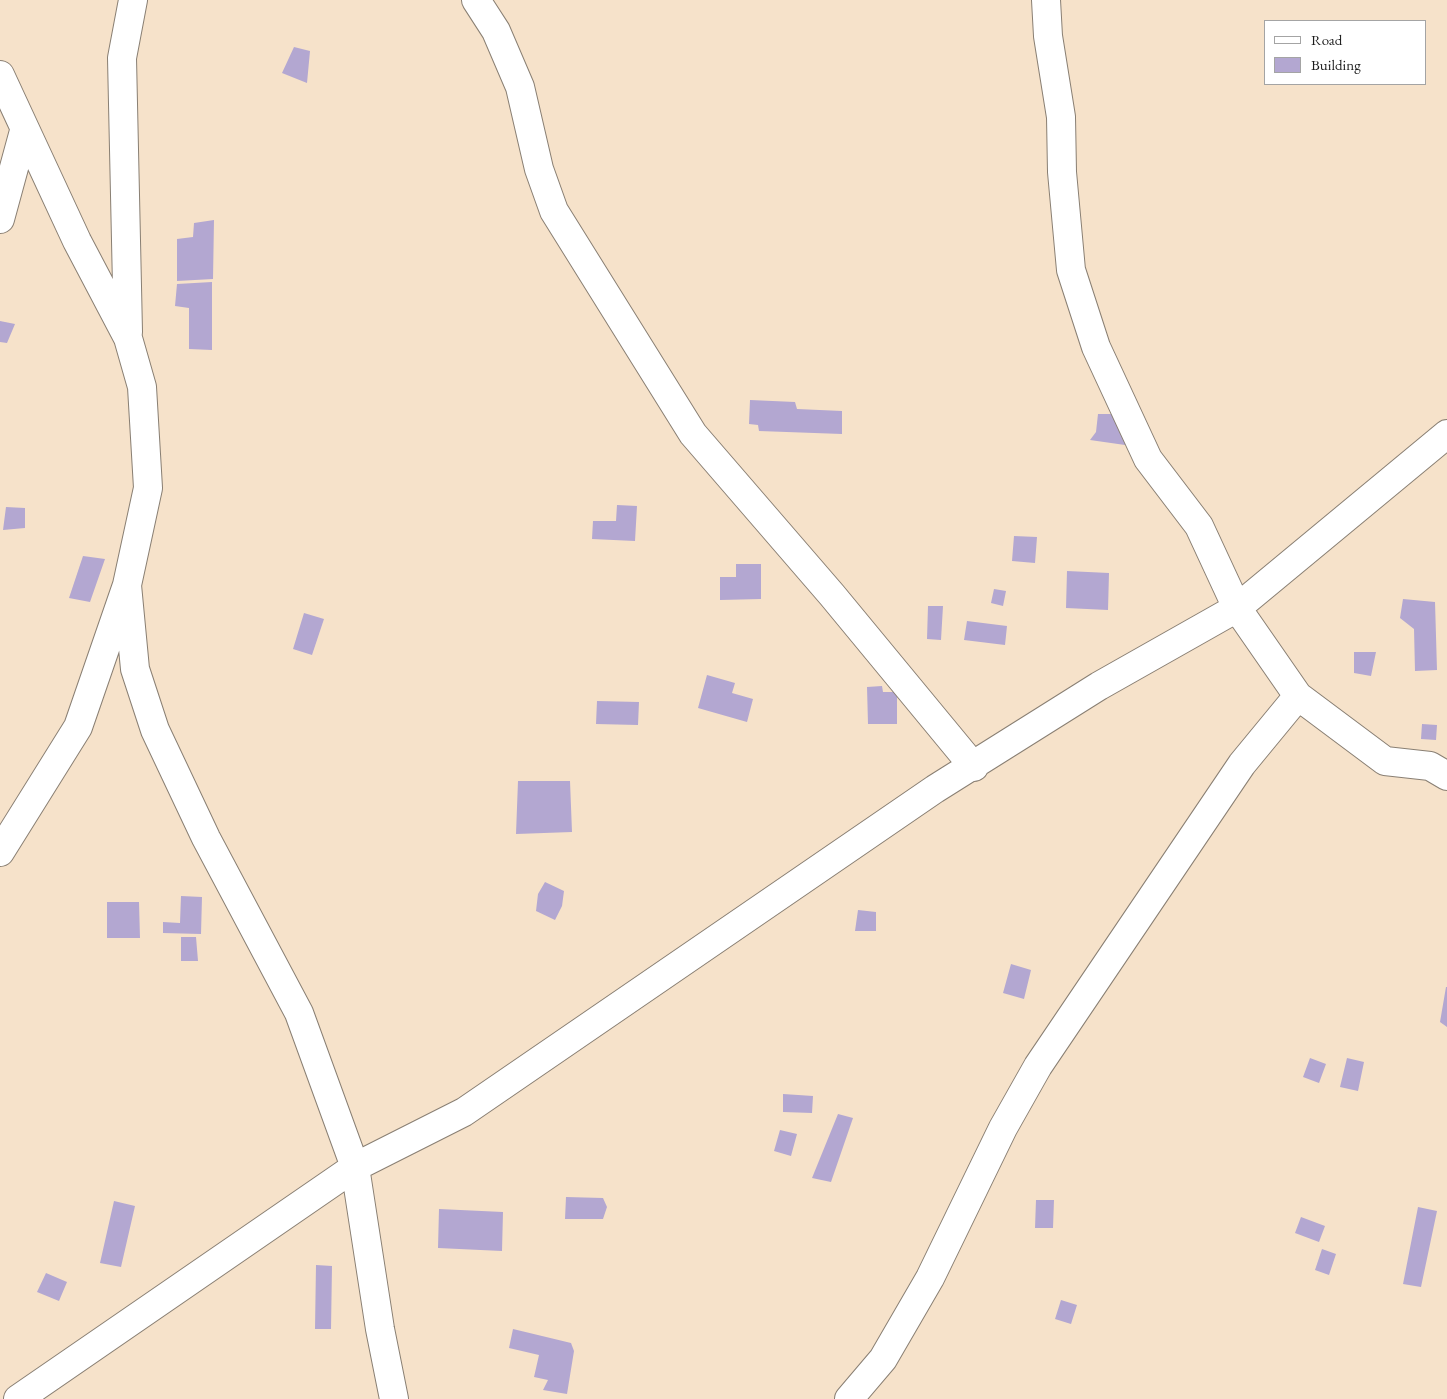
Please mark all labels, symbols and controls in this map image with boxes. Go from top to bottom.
legend [1264,20,1427,85]
text: Road [1311,30,1342,49]
text: Building [1311,55,1361,74]

